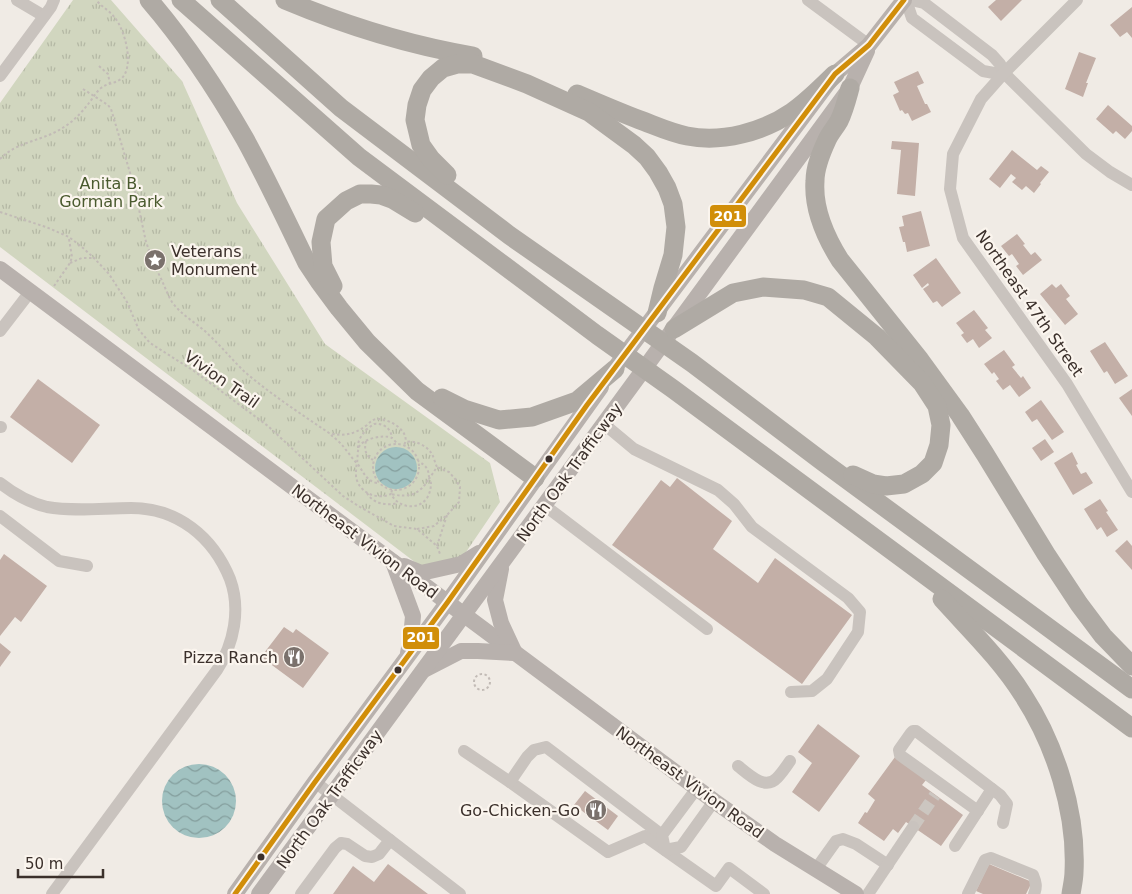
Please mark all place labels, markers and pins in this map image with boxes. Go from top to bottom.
place label: Veterans Monument [171,242,257,279]
place icon: Veterans Monument [143,248,167,272]
unlabelled marker [544,454,554,464]
restaurant icon: Pizza Ranch [282,645,306,669]
place label: Pizza Ranch [183,648,278,667]
unlabelled marker [393,665,403,675]
restaurant icon: Go-Chicken-Go [584,798,608,822]
place label: Go-Chicken-Go [460,801,580,820]
unlabelled marker [256,852,266,862]

